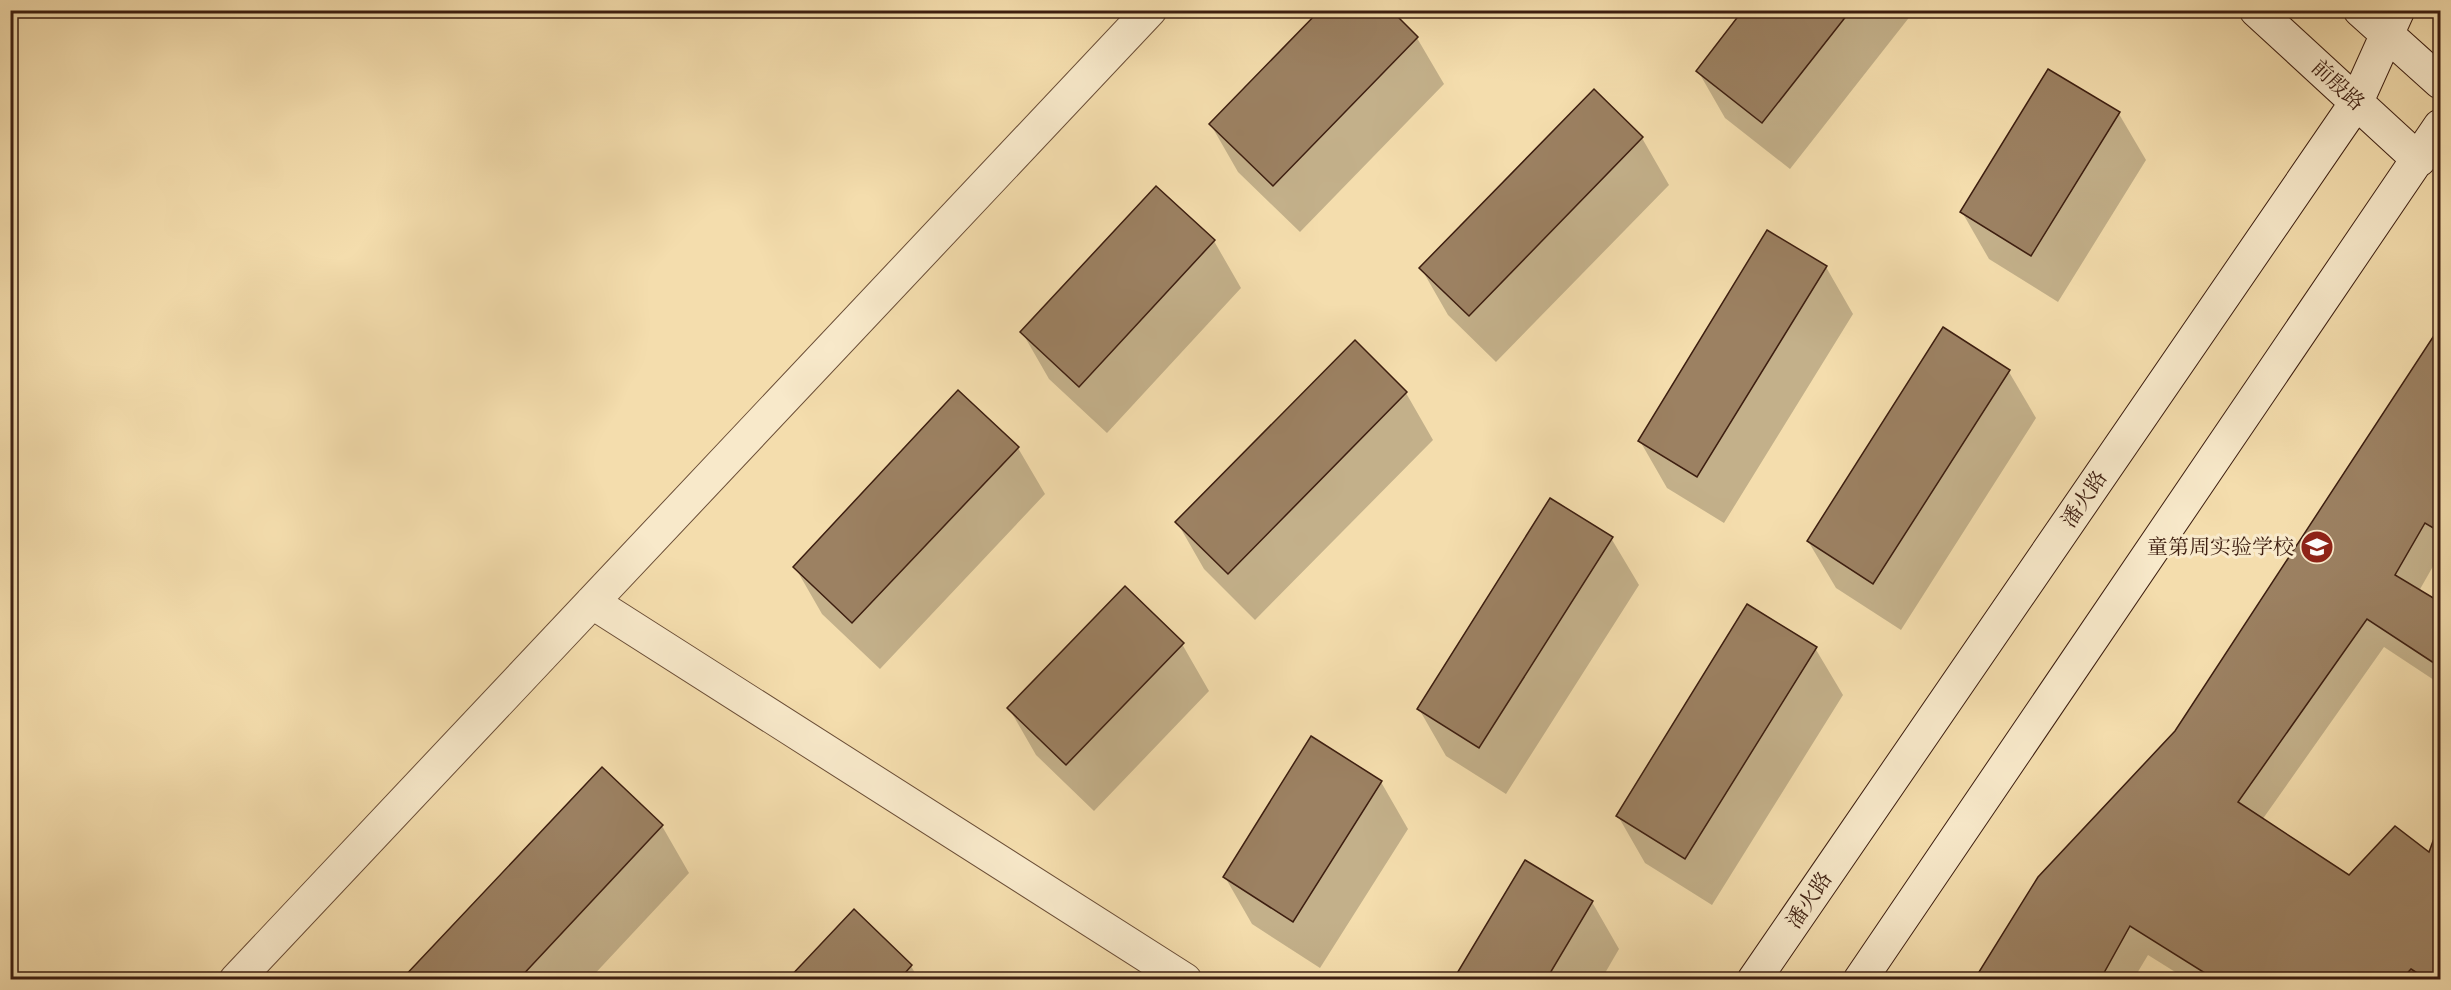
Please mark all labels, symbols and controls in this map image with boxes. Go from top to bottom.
street label: 前殷路 [2305,55,2369,117]
street label: 潘火路 [2056,466,2114,534]
school or university icon: 童第周实验学校 [2299,529,2335,565]
place label: 童第周实验学校 [2147,535,2294,562]
street label: 潘火路 [1781,867,1839,935]

